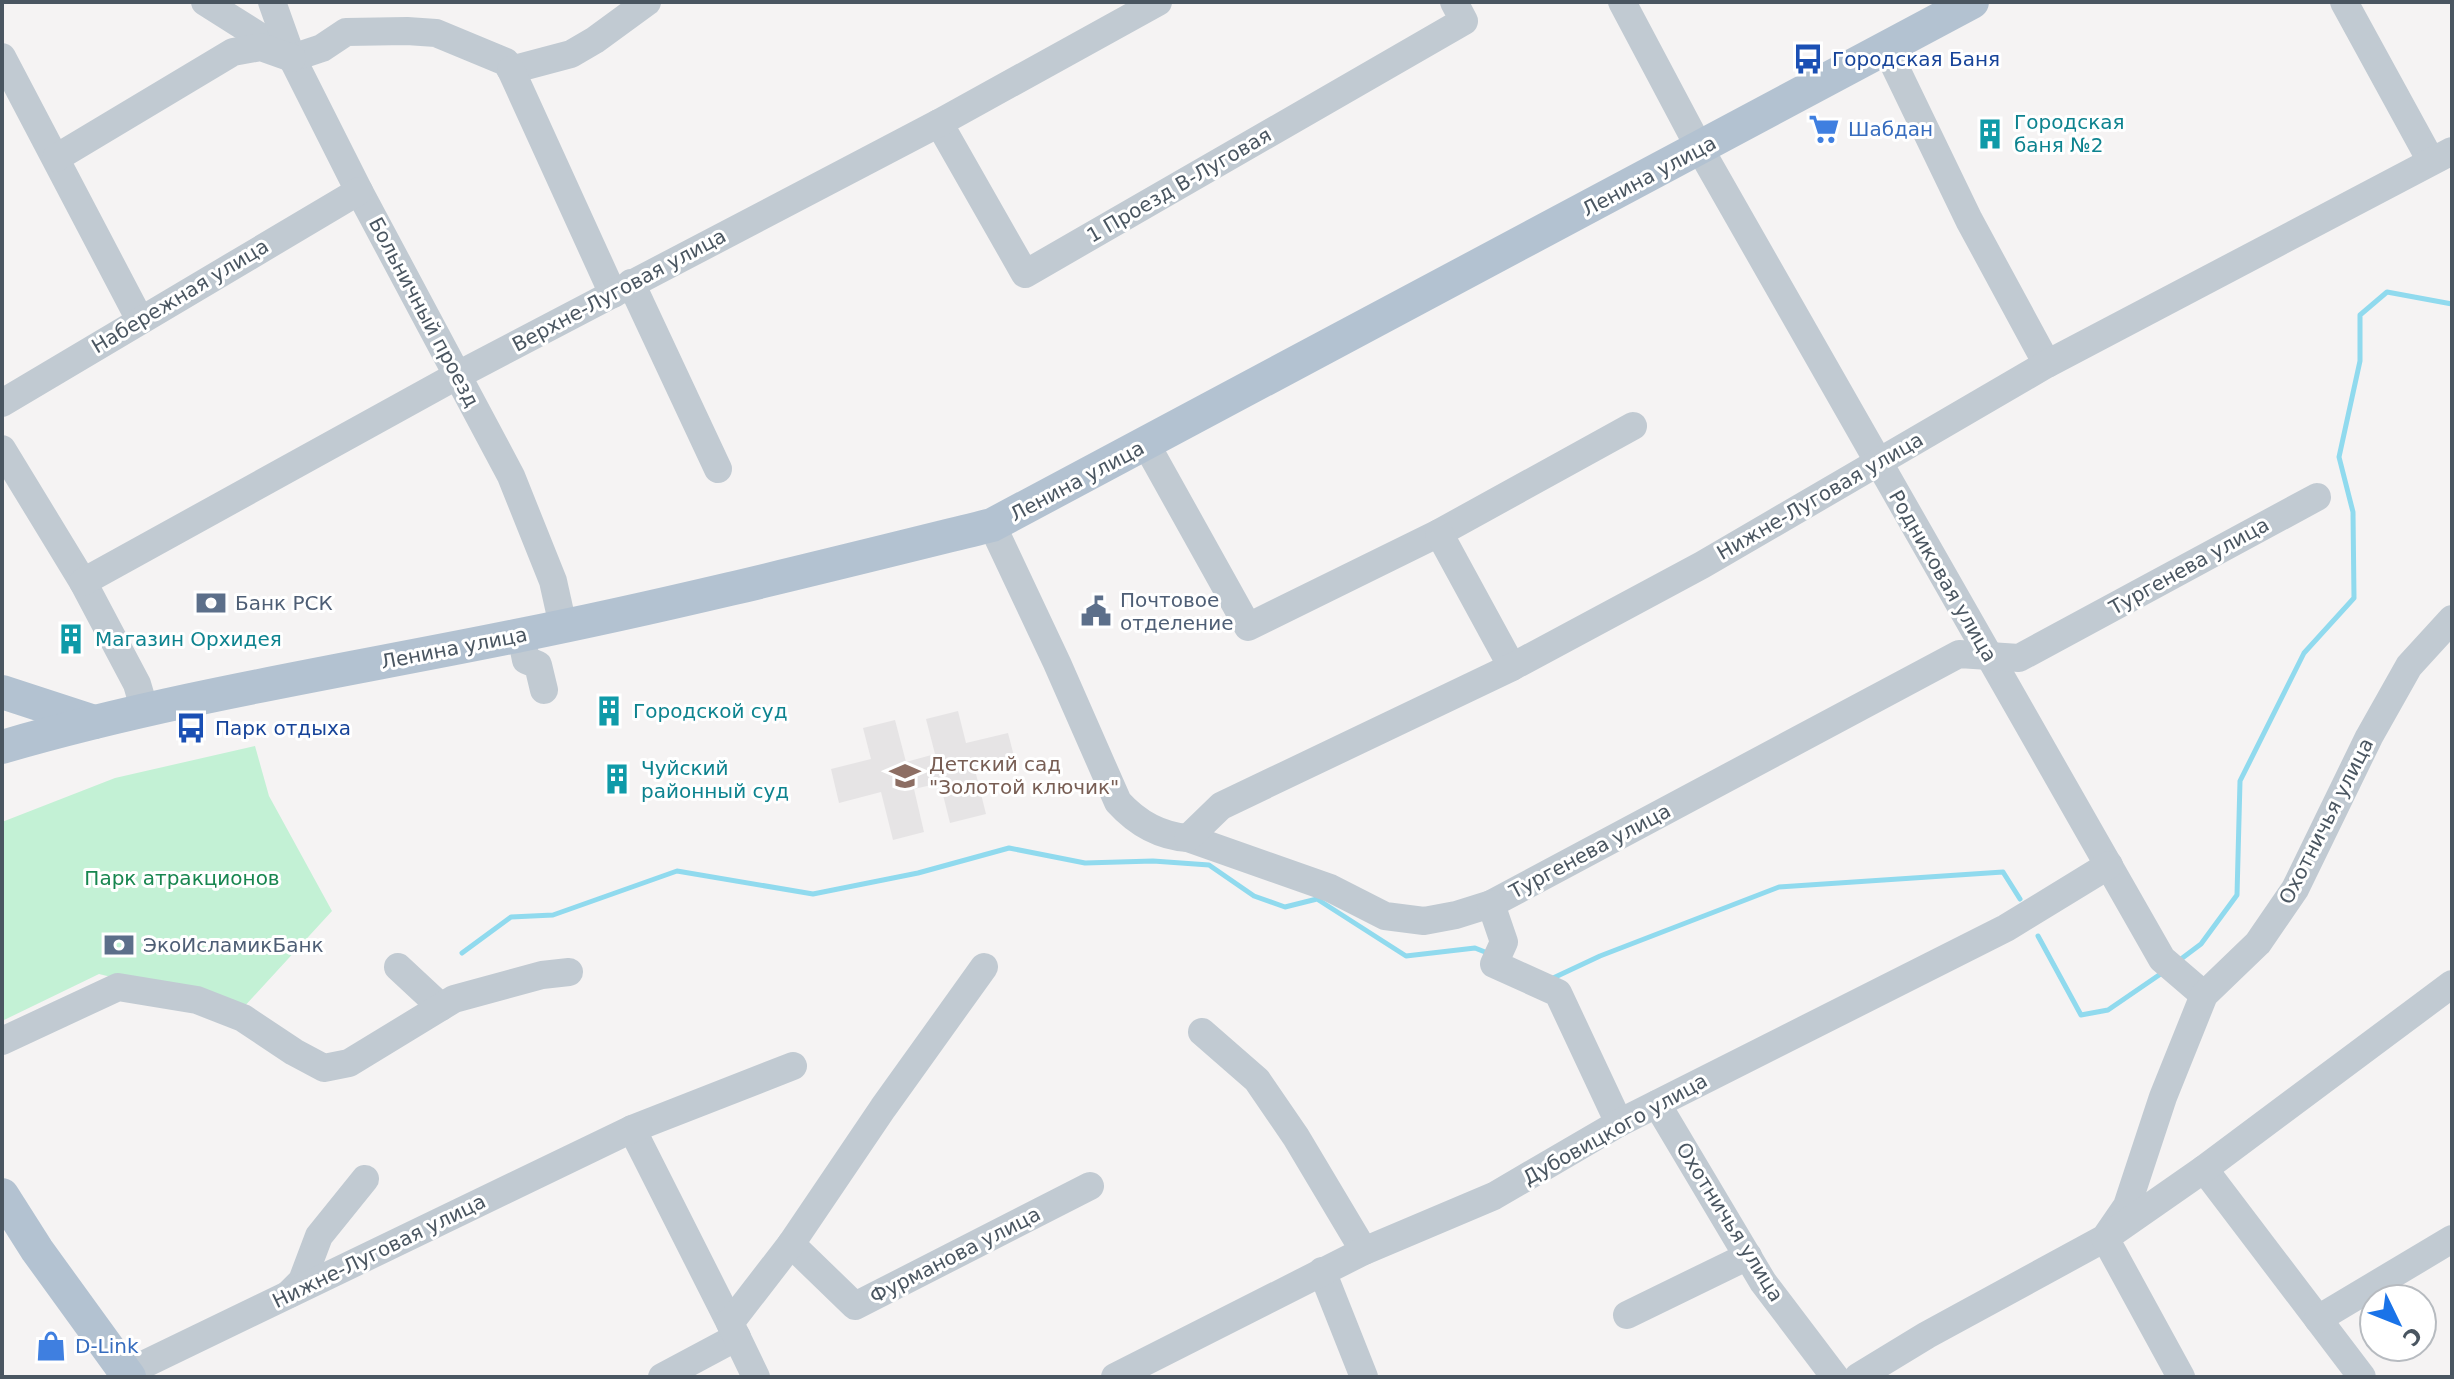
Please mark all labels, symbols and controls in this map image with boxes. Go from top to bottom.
bus stop icon: Городская Баня [1791,42,1825,76]
place label: Городская Баня [1832,47,2000,71]
place label: Городская баня №2 [2014,110,2125,157]
supermarket icon: Шабдан [1807,112,1841,146]
place label: Шабдан [1848,117,1933,141]
building icon: Городская баня №2 [1973,117,2007,151]
street label: 1 Проезд В-Луговая [1083,122,1275,248]
street label: Ленина улица [1578,131,1720,221]
street label: Больничный проезд [364,213,484,411]
street label: Верхне-Луговая улица [508,223,730,357]
street label: Набережная улица [87,234,273,358]
street label: Нижне-Луговая улица [1713,427,1927,565]
street label: Ленина улица [1006,436,1148,526]
street label: Родниковая улица [1884,486,2002,666]
street label: Тургенева улица [2104,512,2273,620]
bank icon: Банк РСК [194,586,228,620]
place label: Почтовое отделение [1120,588,1234,635]
place label: Банк РСК [235,591,333,615]
public building icon: Почтовое отделение [1079,594,1113,628]
building icon: Магазин Орхидея [54,622,88,656]
street label: Ленина улица [379,622,529,674]
place label: Магазин Орхидея [95,627,282,651]
building icon: Городской суд [592,694,626,728]
place label: Городской суд [633,699,788,723]
bus stop icon: Парк отдыха [174,711,208,745]
place label: Парк отдыха [215,716,351,740]
street label: Охотничья улица [2274,734,2378,908]
place label: Детский сад "Золотой ключик" [929,752,1119,799]
place label: Чуйский районный суд [641,756,789,803]
school or university icon: Детский сад "Золотой ключик" [888,759,922,793]
building icon: Чуйский районный суд [600,762,634,796]
street label: Тургенева улица [1505,798,1675,904]
park label: Парк атракционов [84,866,280,890]
bank icon: ЭкоИсламикБанк [102,928,136,962]
place label: ЭкоИсламикБанк [143,933,324,957]
street label: Дубовицкого улица [1519,1068,1711,1190]
street label: Охотничья улица [1671,1138,1789,1306]
street label: Нижне-Луговая улица [268,1189,490,1313]
street label: Фурманова улица [866,1202,1044,1308]
north arrow [2358,1283,2438,1363]
text: С [2398,1322,2427,1351]
shop icon: D-Link [34,1329,68,1363]
place label: D-Link [75,1334,139,1358]

